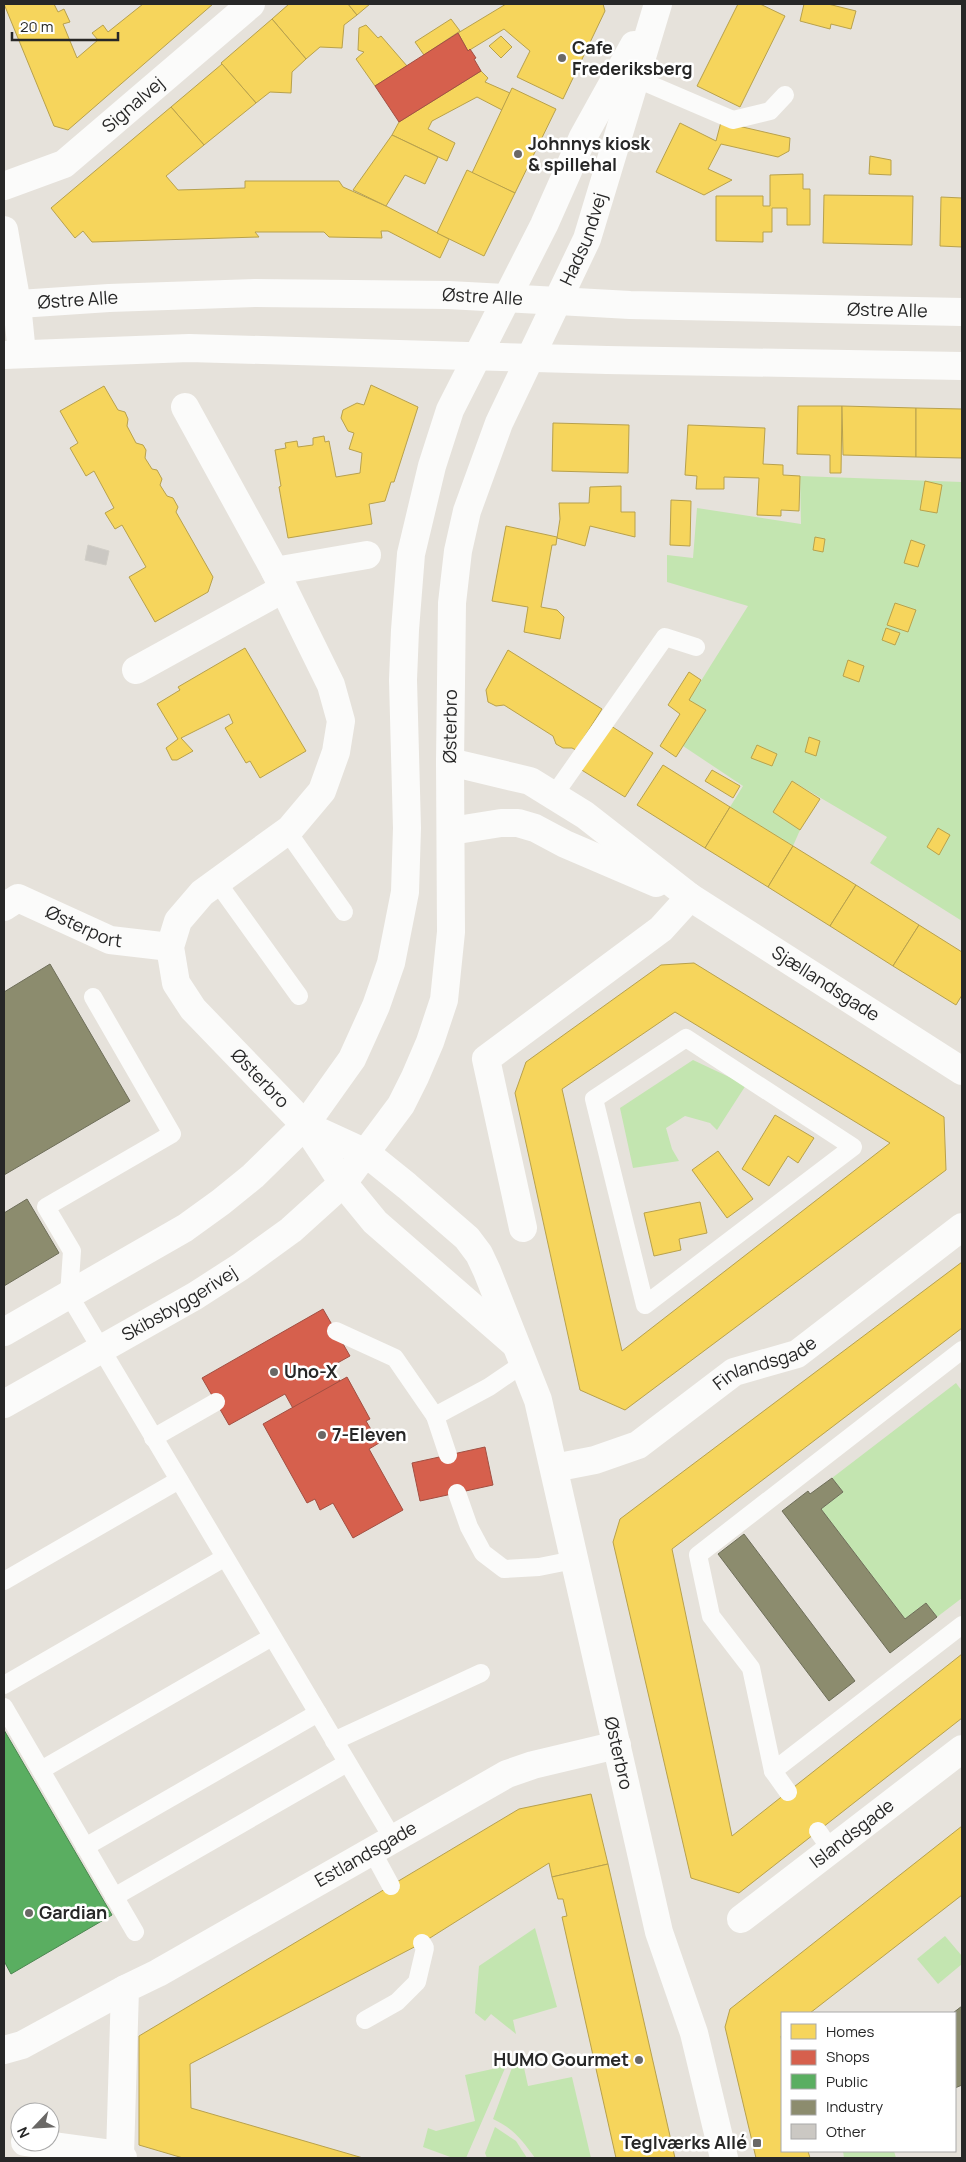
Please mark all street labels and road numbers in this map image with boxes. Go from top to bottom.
street label: Signalvej [96,71,169,137]
street label: Hadsundvej [554,189,611,289]
street label: Østre Alle [442,282,524,310]
street label: Østre Alle [37,285,118,314]
street label: Østre Alle [847,297,928,322]
street label: Østerbro [437,689,462,763]
street label: Østerport [42,899,123,952]
street label: Sjællandsgade [768,939,885,1026]
street label: Østerbro [226,1043,295,1113]
street label: Skibsbyggerivej [117,1259,241,1346]
street label: Finlandsgade [708,1330,821,1395]
street label: Østerbro [599,1714,639,1792]
street label: Islandsgade [804,1793,898,1873]
street label: Estlandsgade [310,1815,421,1892]

